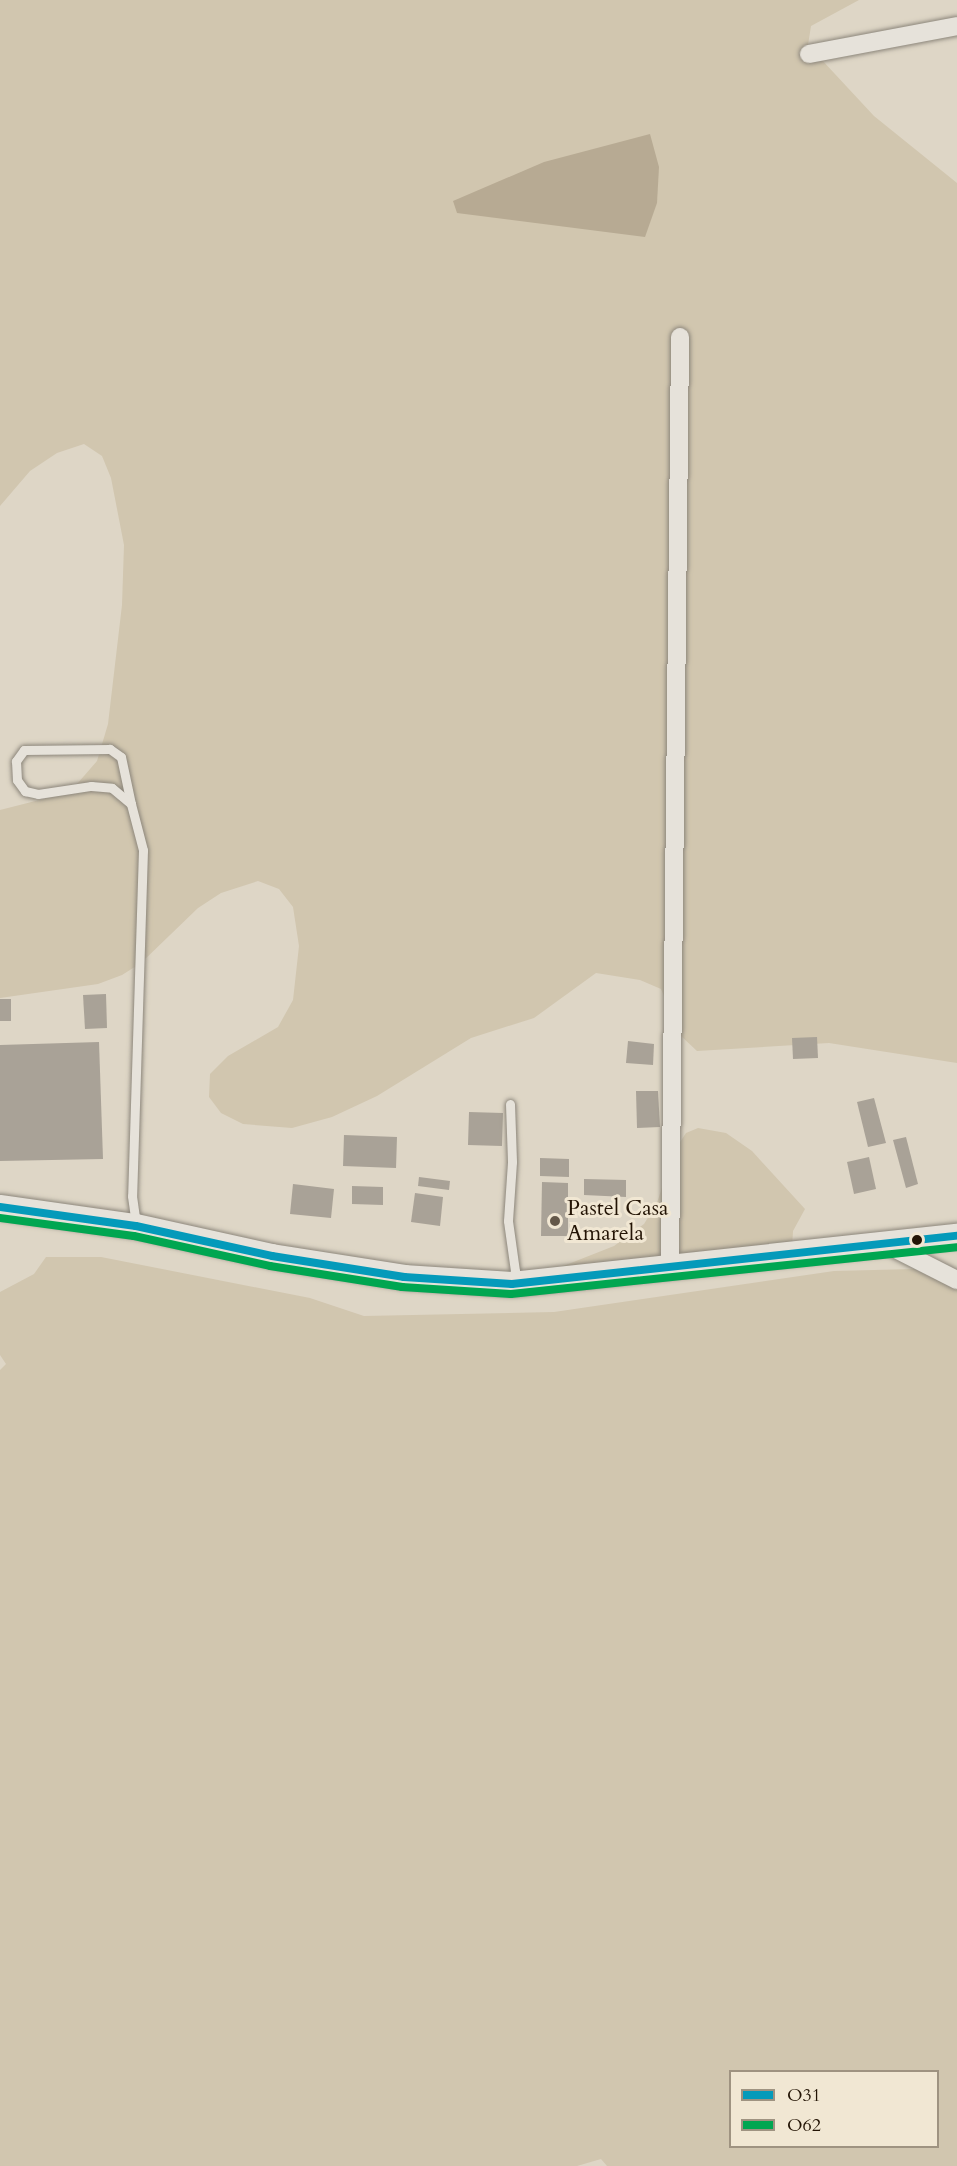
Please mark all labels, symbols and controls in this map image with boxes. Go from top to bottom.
place label: Pastel Casa Amarela [567,1195,669,1246]
marker: Pastel Casa Amarela [548,1214,562,1228]
unlabelled marker [911,1234,923,1246]
legend [729,2070,939,2148]
text: O31 [787,2083,821,2108]
text: O62 [787,2113,821,2138]

